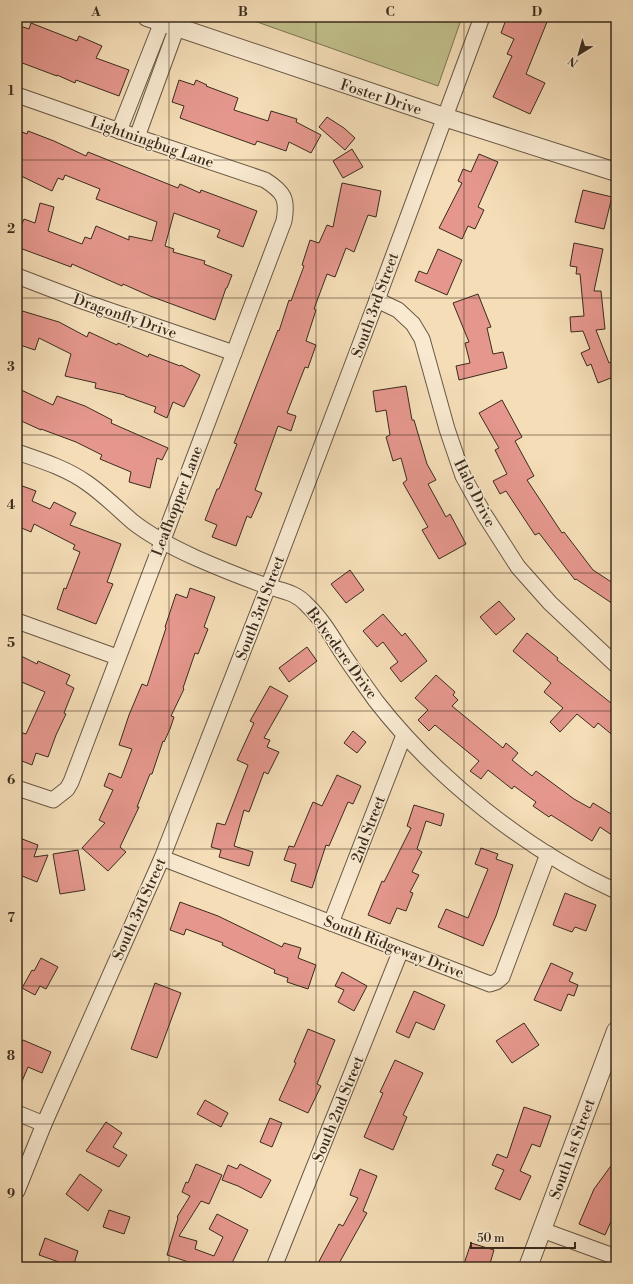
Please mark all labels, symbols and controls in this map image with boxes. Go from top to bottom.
text: A [90,4,101,20]
text: B [238,4,248,20]
text: C [385,4,395,20]
text: D [532,4,542,20]
north arrow [559,34,599,74]
text: N [566,53,581,69]
street label: Foster Drive [338,75,424,120]
text: 1 [8,83,15,99]
street label: Lightningbug Lane [88,112,216,173]
text: 2 [7,221,15,237]
street label: South 3rd Street [348,250,403,360]
street label: Dragonfly Drive [70,290,179,343]
text: 3 [7,359,15,375]
street label: Leafhopper Lane [148,443,207,559]
street label: Halo Drive [449,456,500,530]
text: 4 [7,497,16,513]
street label: South 3rd Street [232,553,289,663]
street label: Belvedere Drive [301,603,381,703]
text: 5 [7,635,15,651]
text: 6 [7,772,15,788]
street label: 2nd Street [347,793,390,865]
street label: South 3rd Street [108,854,171,963]
text: 7 [7,910,15,926]
street label: South Ridgeway Drive [321,912,467,983]
text: 8 [7,1048,15,1064]
street label: South 2nd Street [308,1053,369,1165]
street label: South 1st Street [546,1096,600,1202]
text: 9 [7,1186,15,1202]
scale bar [471,1224,575,1250]
text: 50 m [477,1231,505,1246]

